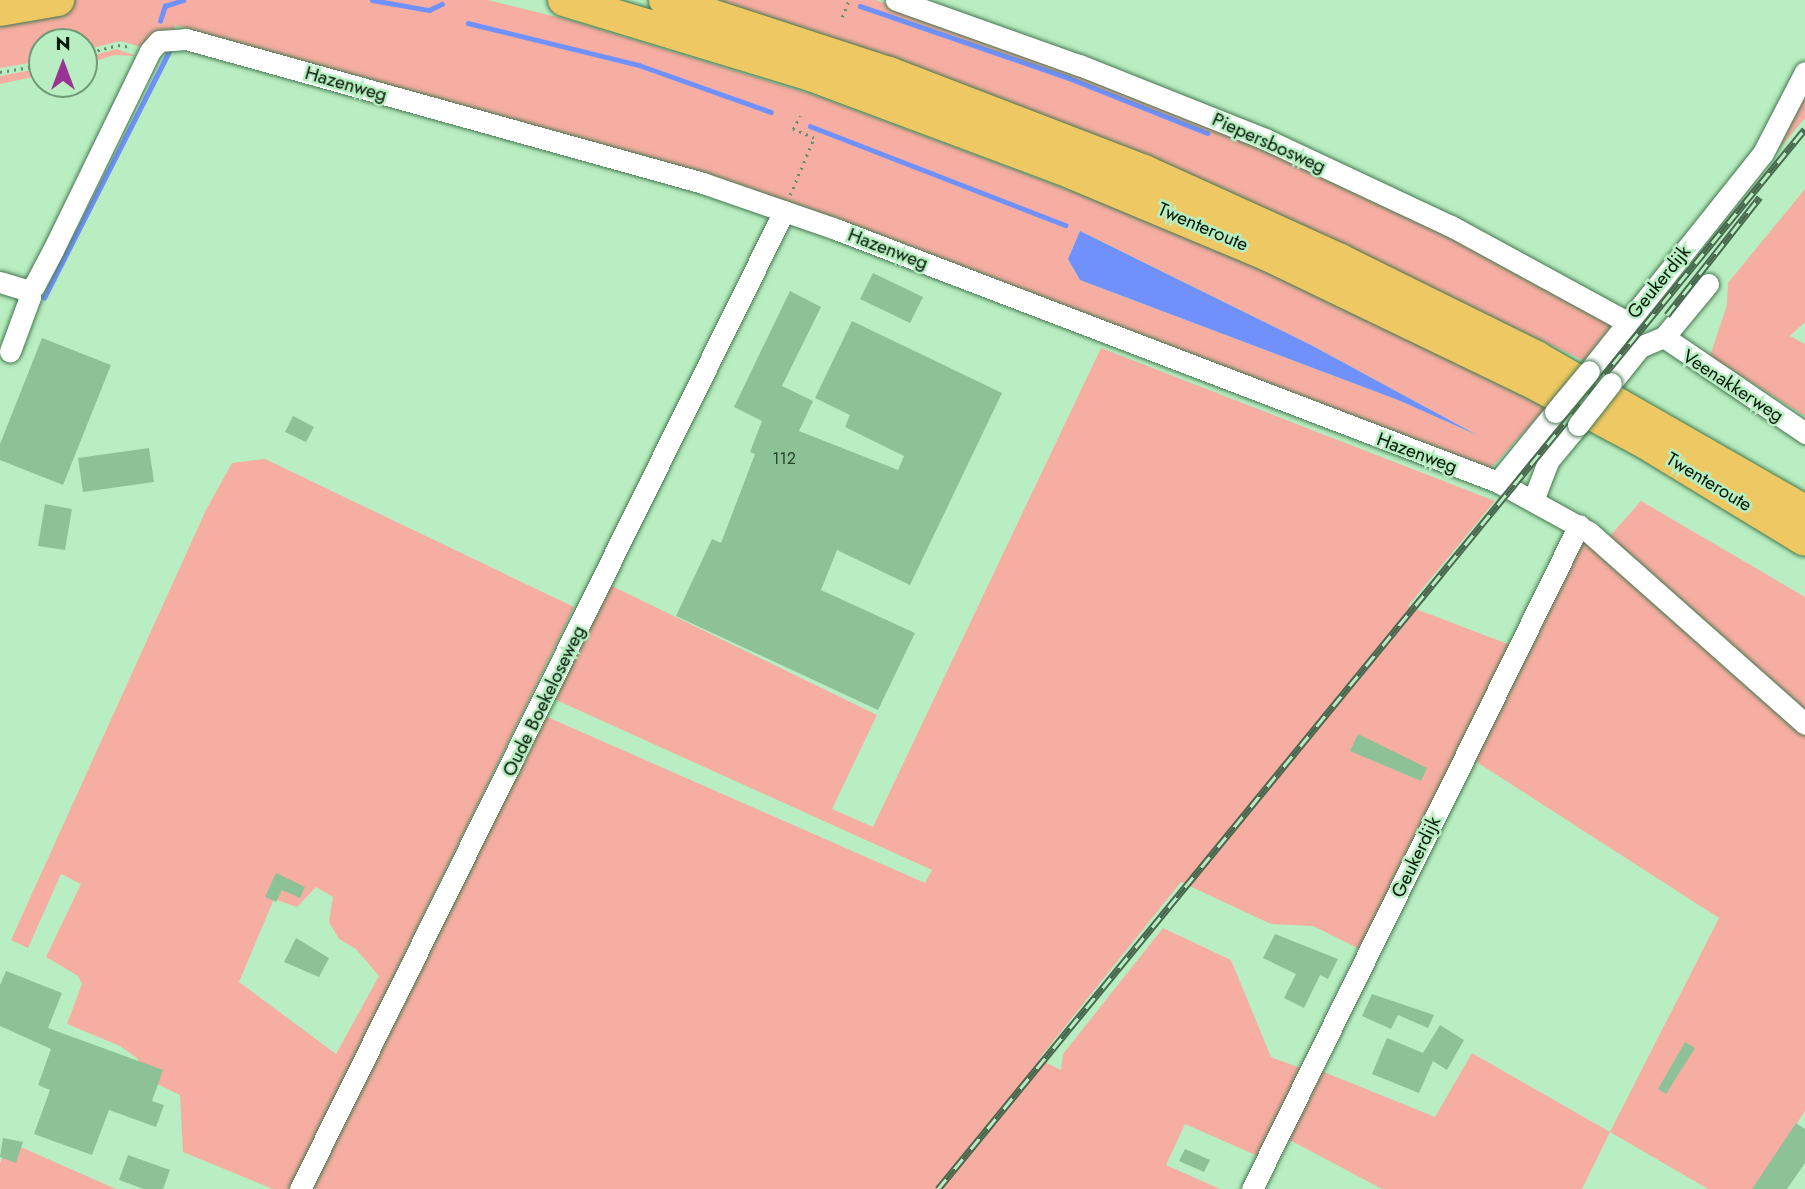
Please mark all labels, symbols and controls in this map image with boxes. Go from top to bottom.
north arrow [28,28,98,98]
text: N [55,30,71,57]
street label: Hazenweg [302,61,390,107]
street label: Piepersbosweg [1209,108,1329,178]
street label: Twenteroute [1154,198,1252,256]
street label: Hazenweg [845,223,931,275]
street label: Geukerdijk [1623,241,1695,323]
street label: Veenakkerweg [1678,345,1788,427]
street label: Hazenweg [1374,428,1460,478]
street label: Twenteroute [1662,448,1756,516]
house number: 112 [772,449,796,469]
street label: Oude Boekeloseweg [498,622,590,780]
street label: Geukerdijk [1387,813,1445,901]

